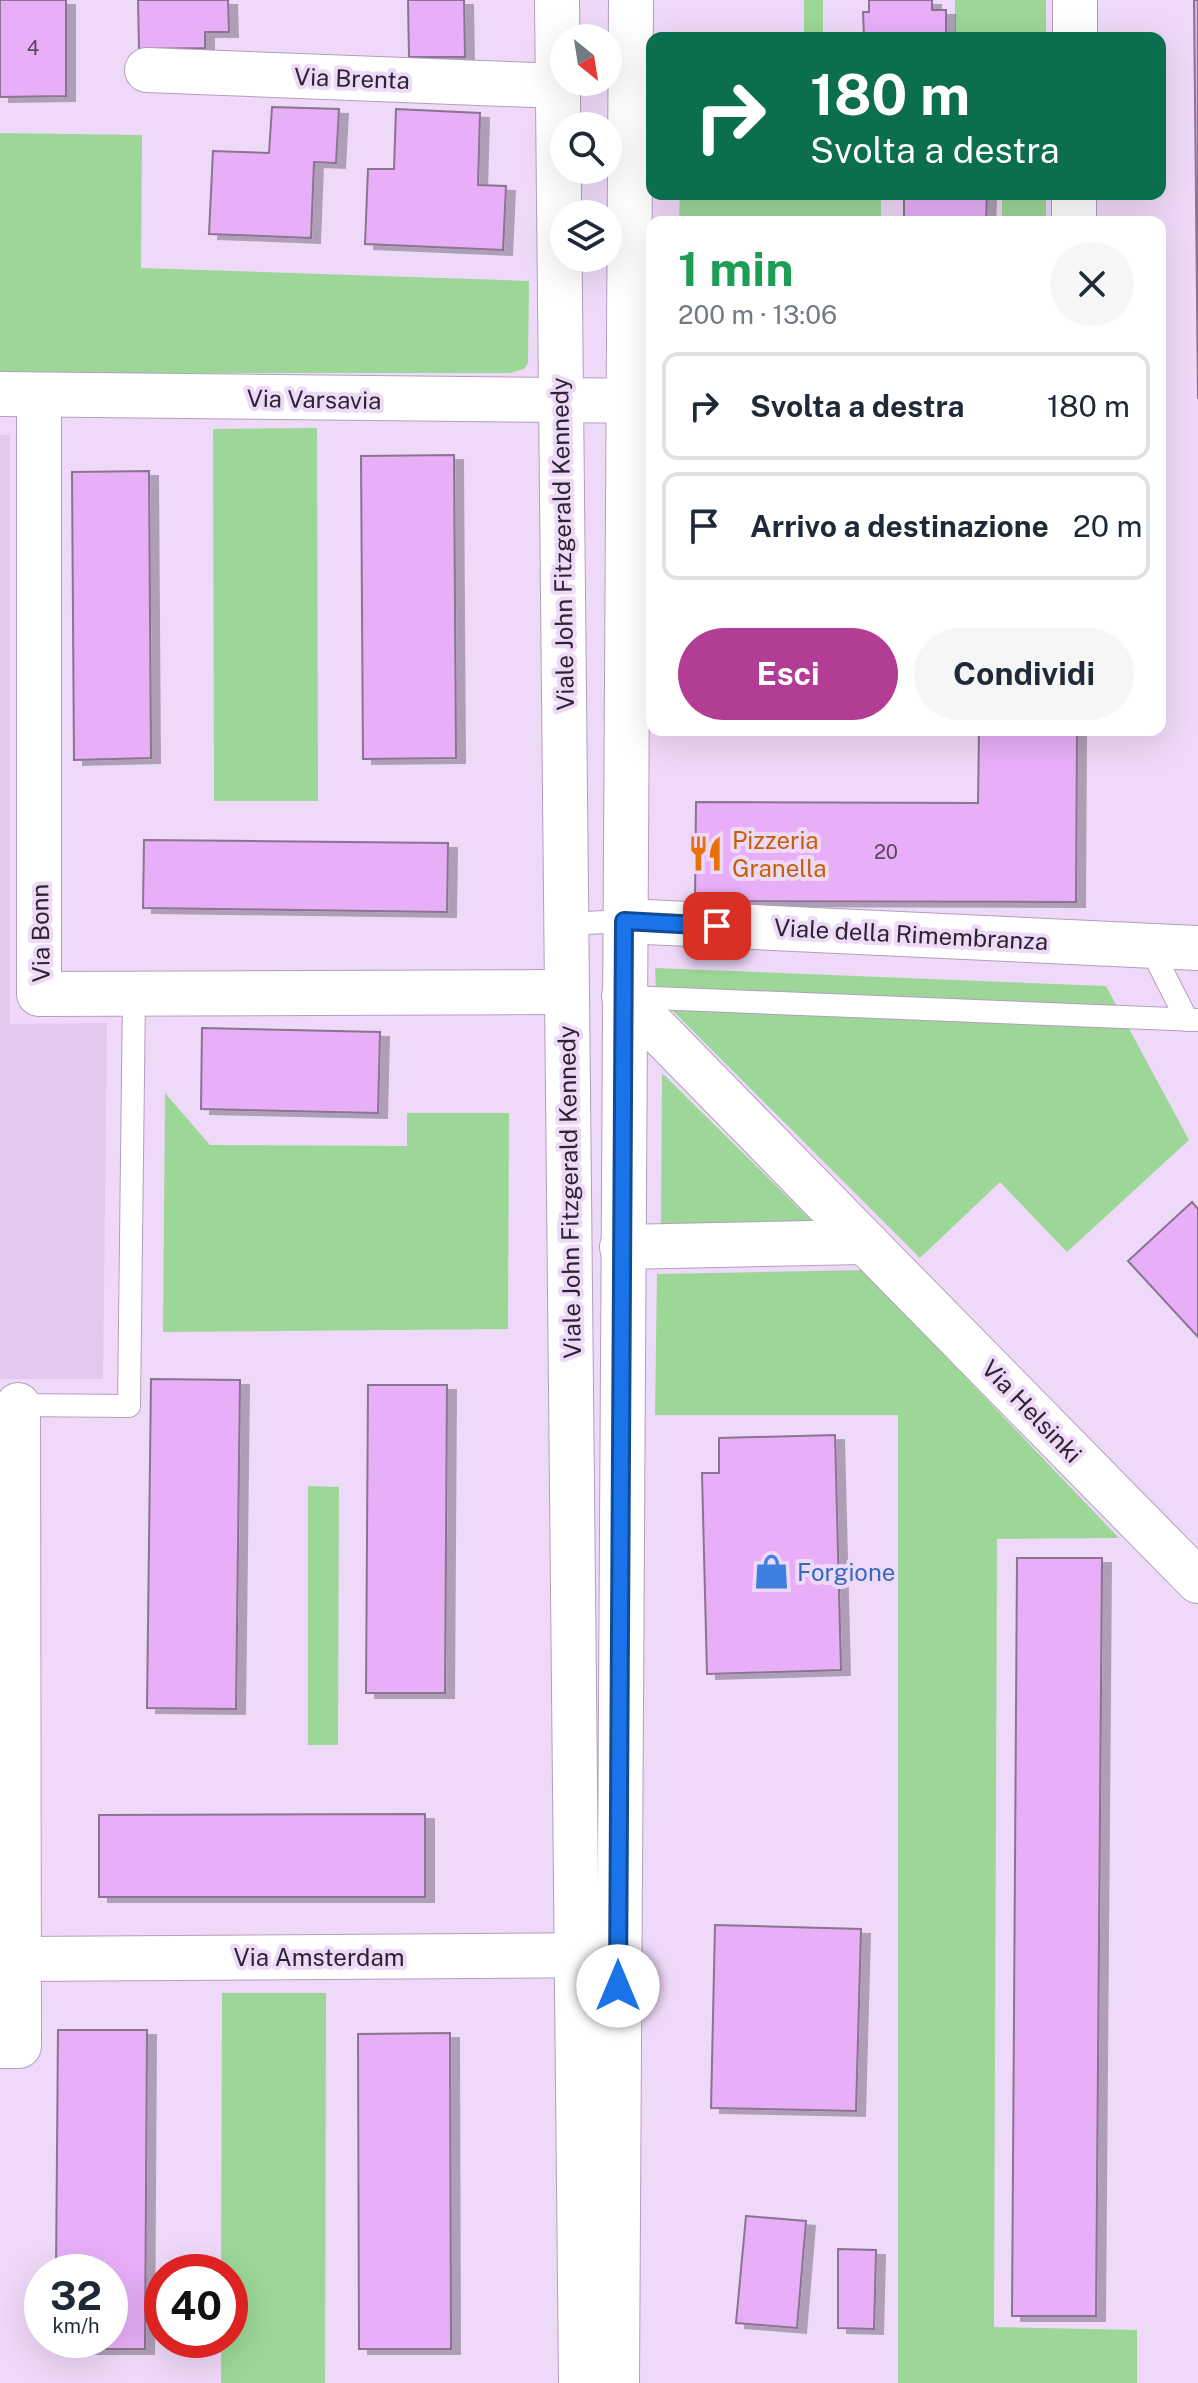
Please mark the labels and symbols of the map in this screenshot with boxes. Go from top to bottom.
north arrow [550,24,622,96]
house number: 4 [27,36,39,60]
street label: Via Brenta [294,62,410,94]
street label: Viale John Fitzgerald Kennedy [545,377,579,711]
street label: Via Varsavia [246,384,382,414]
place label: Pizzeria Granella [732,826,827,882]
restaurant icon: Pizzeria Granella [687,835,725,873]
house number: 20 [874,840,898,864]
street label: Via Bonn [25,883,55,983]
pin [683,892,751,960]
street label: Viale della Rimembranza [773,913,1049,955]
street label: Viale John Fitzgerald Kennedy [552,1025,586,1359]
street label: Via Helsinki [976,1354,1088,1468]
shop icon: Forgione [752,1553,790,1591]
place label: Forgione [797,1558,895,1586]
street label: Via Amsterdam [234,1943,404,1971]
position arrow [576,1944,660,2028]
speed limit sign: 40 [144,2254,248,2358]

